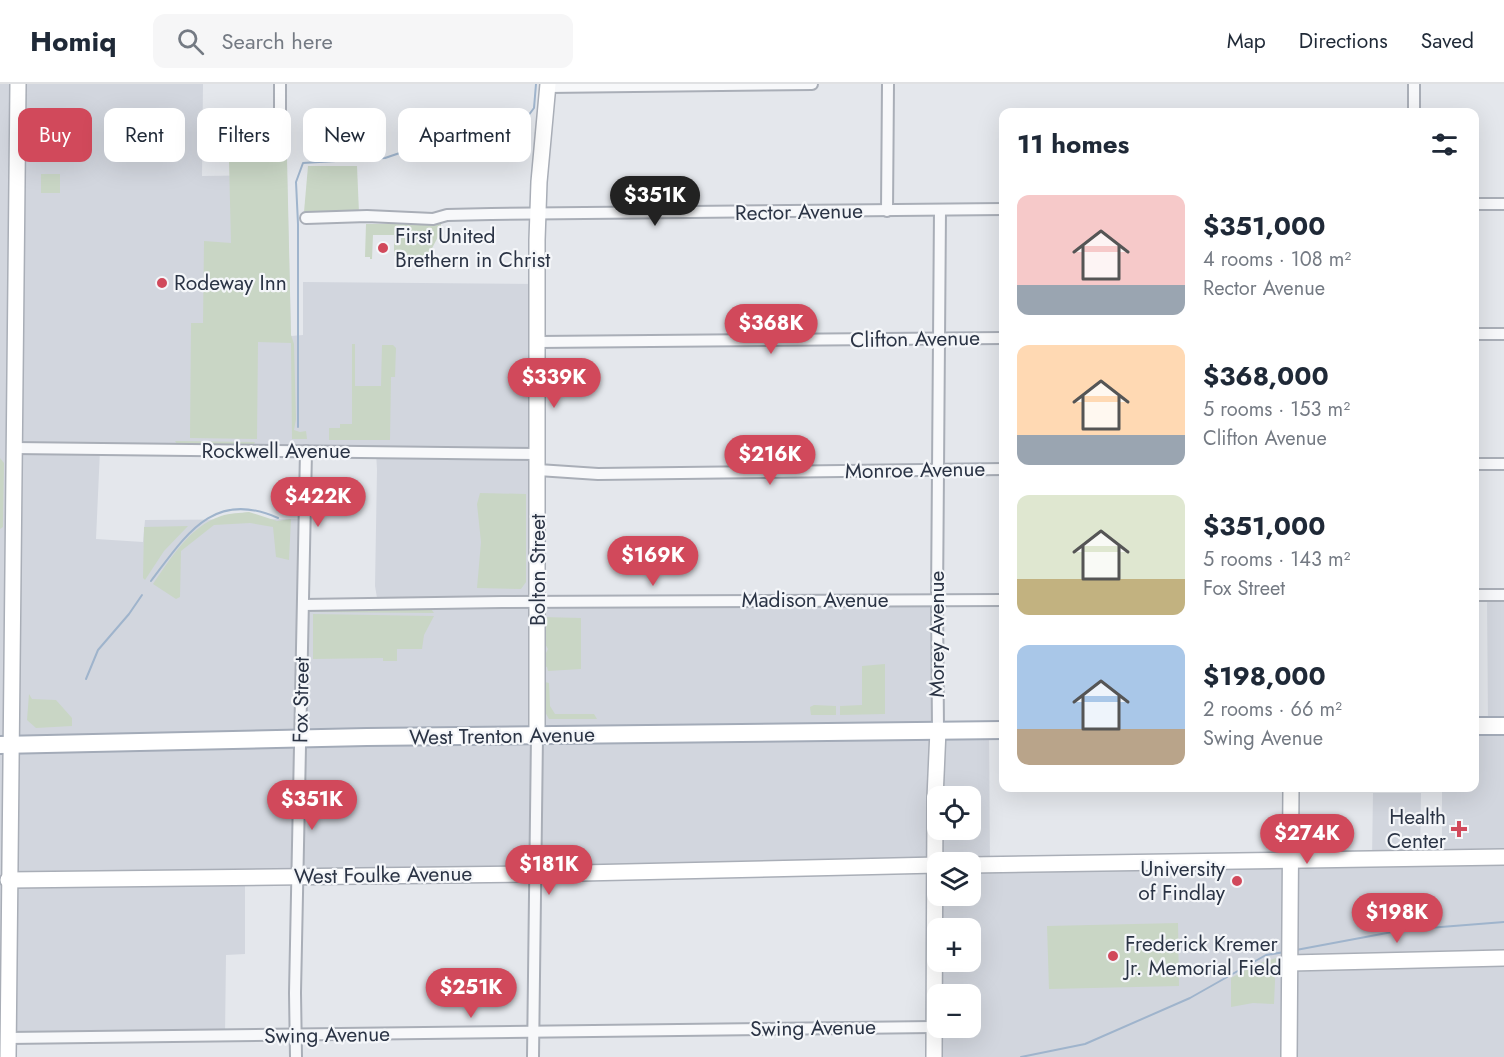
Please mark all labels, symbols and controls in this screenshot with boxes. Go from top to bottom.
search box [153,14,573,68]
text: Homiq [30,21,117,62]
icon: search [174,25,207,58]
text: Search here [222,25,333,57]
text: Map [1227,26,1266,56]
text: Directions [1299,26,1388,56]
text: Saved [1421,26,1474,56]
chip: Buy [18,108,92,162]
chip: Rent [104,108,185,162]
chip: Filters [197,108,291,162]
chip: New [303,108,386,162]
chip: Apartment [398,108,531,162]
text: 11 homes [1017,125,1129,163]
icon: filters [1428,128,1461,161]
pin: $351K [613,176,697,227]
text: $351K [624,181,686,210]
street label: Rector Avenue [735,196,863,228]
text: $351,000 [1203,207,1325,245]
icon: home [1065,219,1137,291]
place label: First United Brethern in Christ [395,221,550,275]
marker: First United Brethern in Christ [376,241,390,255]
text: 4 rooms · 108 m² [1203,245,1351,274]
place label: Rodeway Inn [174,268,287,298]
text: Rector Avenue [1203,274,1325,303]
marker: Rodeway Inn [155,276,169,290]
pin: $368K [729,304,813,355]
text: $368K [739,309,803,338]
street label: Clifton Avenue [850,323,980,355]
text: $368,000 [1203,357,1329,395]
pin: $339K [512,358,596,409]
text: $339K [522,363,586,392]
icon: home [1065,369,1137,441]
text: 5 rooms · 153 m² [1203,395,1350,424]
text: Clifton Avenue [1203,424,1327,453]
pin: $216K [728,435,812,486]
street label: Rockwell Avenue [202,436,351,466]
text: $216K [738,440,802,469]
street label: Monroe Avenue [845,454,986,486]
pin: $422K [276,477,360,528]
text: $422K [285,482,351,511]
text: $351,000 [1203,507,1325,545]
street label: Bolton Street [523,514,553,626]
icon: home [1065,519,1137,591]
pin: $169K [611,536,695,587]
text: $169K [621,541,685,570]
text: 5 rooms · 143 m² [1203,545,1350,574]
street label: Morey Avenue [922,570,952,697]
text: Fox Street [1203,574,1285,603]
street label: Madison Avenue [741,585,889,615]
street label: Fox Street [285,657,317,743]
text: $198,000 [1203,657,1326,695]
icon: home [1065,669,1137,741]
text: 2 rooms · 66 m² [1203,695,1342,724]
street label: West Trenton Avenue [409,719,595,753]
text: Swing Avenue [1203,724,1323,753]
pin: $351K [270,780,354,831]
text: $351K [281,785,343,814]
map controls [927,786,981,1038]
button: locate [927,786,981,840]
place label: Health Center [1387,802,1447,856]
pin: $274K [1265,814,1349,865]
text: $274K [1274,819,1340,848]
marker: Health Center [1450,820,1468,838]
pin: $181K [507,845,591,896]
text: $181K [519,850,579,879]
button: layers [927,852,981,906]
place label: University of Findlay [1138,854,1226,908]
street label: West Foulke Avenue [294,858,473,892]
marker: University of Findlay [1230,874,1244,888]
pin: $198K [1355,893,1439,944]
text: $198K [1366,898,1428,927]
button: + [927,918,981,972]
place label: Frederick Kremer Jr. Memorial Field [1122,929,1282,983]
marker: Frederick Kremer Jr. Memorial Field [1106,949,1120,963]
pin: $251K [429,968,513,1019]
text: $251K [440,973,502,1002]
button: − [927,984,981,1038]
street label: Swing Avenue [750,1012,876,1044]
street label: Swing Avenue [264,1019,390,1051]

